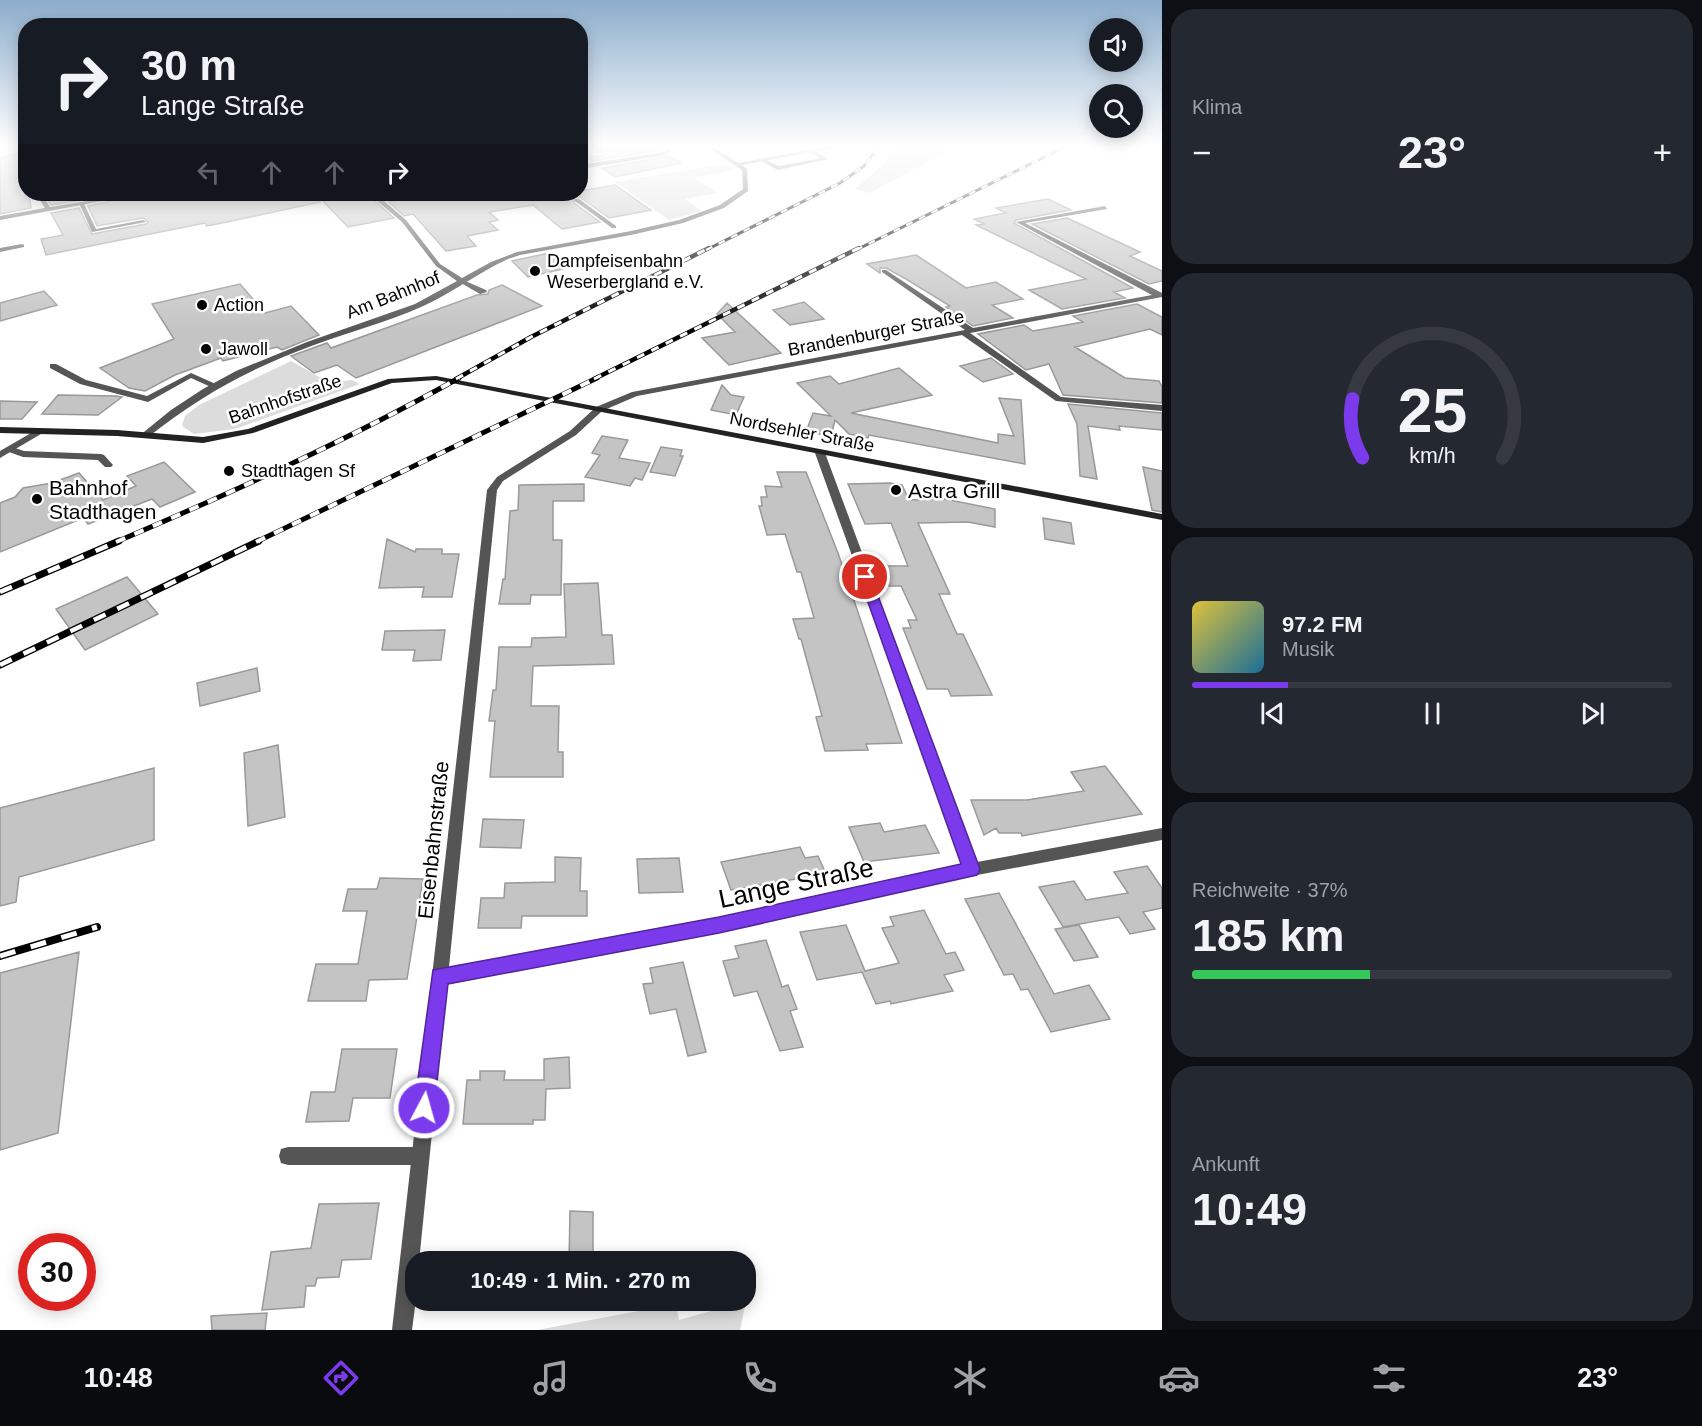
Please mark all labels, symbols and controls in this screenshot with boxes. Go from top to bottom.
map controls [1089,18,1143,138]
button: sound [1089,18,1143,72]
icon: right [42,42,120,120]
text: 30 m [141,42,237,89]
button: search [1089,84,1143,138]
text: Lange Straße [141,91,305,121]
text: Klima [1192,96,1242,118]
text: 23° [1398,127,1466,178]
text: − [1192,134,1211,171]
text: + [1653,134,1672,171]
icon: left [192,156,225,189]
icon: ahead [255,156,288,189]
icon: ahead [318,156,351,189]
icon: right [381,156,414,189]
place label: Dampfeisenbahn Weserbergland e.V. [547,251,704,292]
marker: Dampfeisenbahn Weserbergland e.V. [528,264,542,278]
street label: Am Bahnhof [343,267,444,323]
place label: Action [214,295,264,315]
marker: Action [195,298,209,312]
street label: Brandenburger Straße [786,306,966,360]
place label: Jawoll [218,339,268,359]
marker: Jawoll [199,342,213,356]
street label: Bahnhofstraße [226,370,344,428]
text: 25 [1397,376,1467,445]
street label: Nordsehler Straße [728,408,876,456]
text: km/h [1409,444,1455,468]
place label: Stadthagen Sf [241,461,356,481]
marker: Stadthagen Sf [222,464,236,478]
place label: Bahnhof Stadthagen [49,476,156,523]
place label: Astra Grill [908,479,1000,502]
marker: Astra Grill [889,483,903,497]
marker: Bahnhof Stadthagen [30,492,44,506]
pin [839,551,890,602]
icon: arrive [848,560,881,593]
text: 97.2 FM [1282,612,1363,637]
text: Musik [1282,638,1334,660]
icon: previous [1256,697,1289,730]
icon: pause [1416,697,1449,730]
icon: next [1576,697,1609,730]
street label: Eisenbahnstraße [413,760,453,920]
street label: Lange Straße [716,852,876,914]
text: Reichweite · 37% [1192,879,1348,901]
text: 185 km [1192,910,1345,961]
position arrow [392,1076,456,1140]
text: Ankunft [1192,1153,1260,1175]
text: 10:49 [1192,1184,1307,1235]
speed limit sign: 30 [18,1233,96,1311]
text: 10:49 · 1 Min. · 270 m [470,1268,691,1293]
icon: directions [320,1357,362,1399]
icon: music [530,1357,572,1399]
icon: phone [739,1357,781,1399]
icon: climate [949,1357,991,1399]
icon: car [1158,1357,1200,1399]
icon: filters [1368,1357,1410,1399]
text: 10:48 [84,1363,153,1393]
text: 23° [1577,1363,1618,1393]

